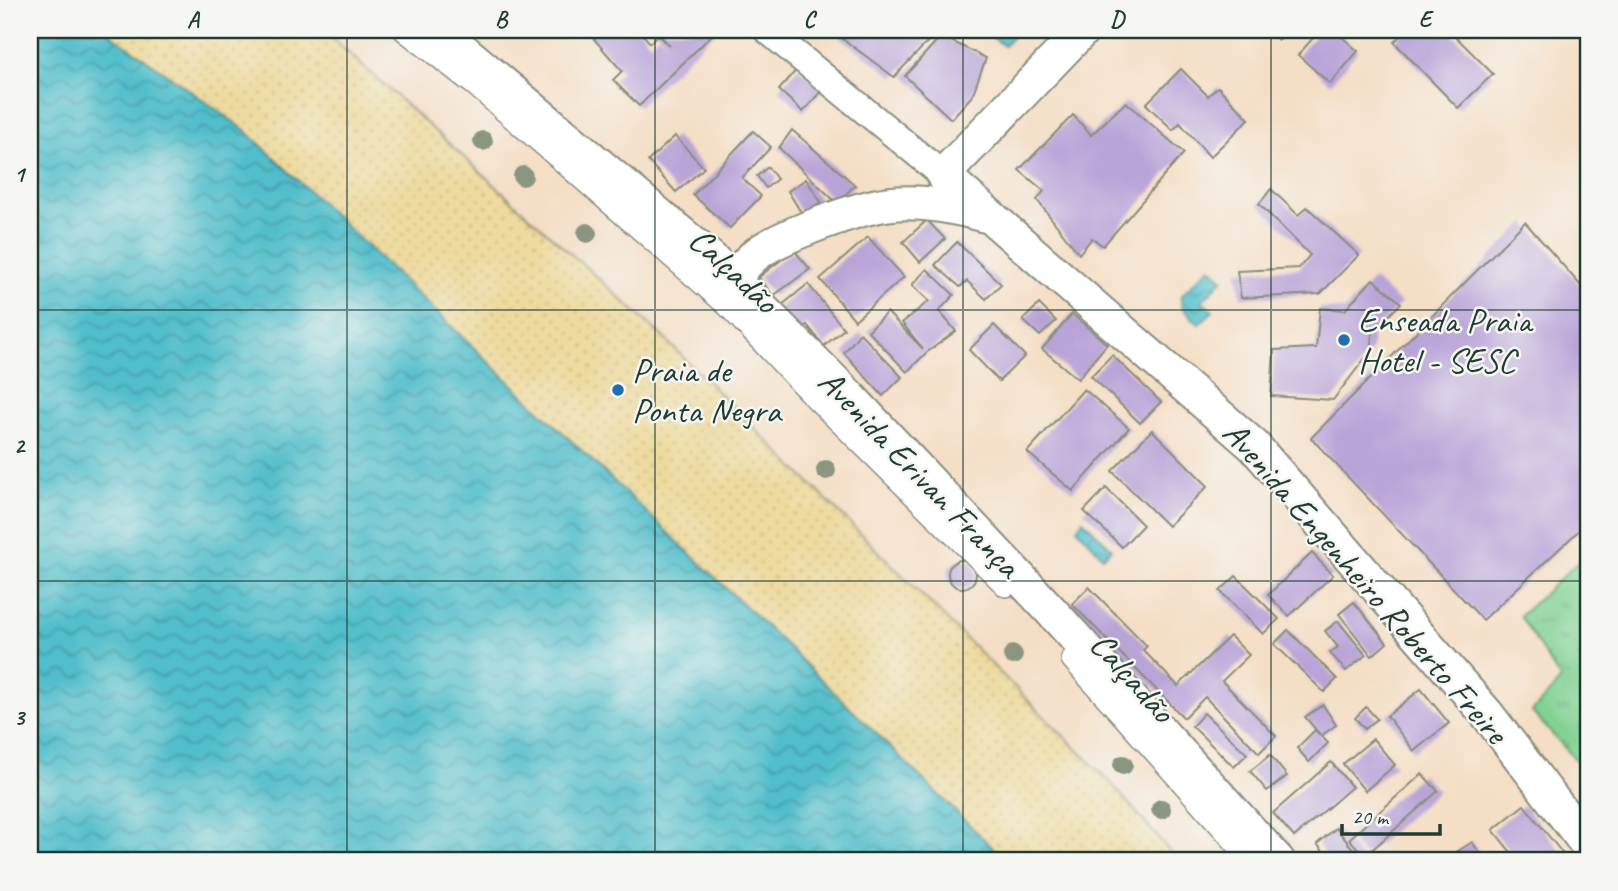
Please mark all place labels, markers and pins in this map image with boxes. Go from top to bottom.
place label: Enseada Praia Hotel - SESC [1358,298,1534,383]
marker: Enseada Praia Hotel - SESC [1336,332,1352,348]
place label: Praia de Ponta Negra [632,348,783,433]
marker: Praia de Ponta Negra [610,382,626,398]

